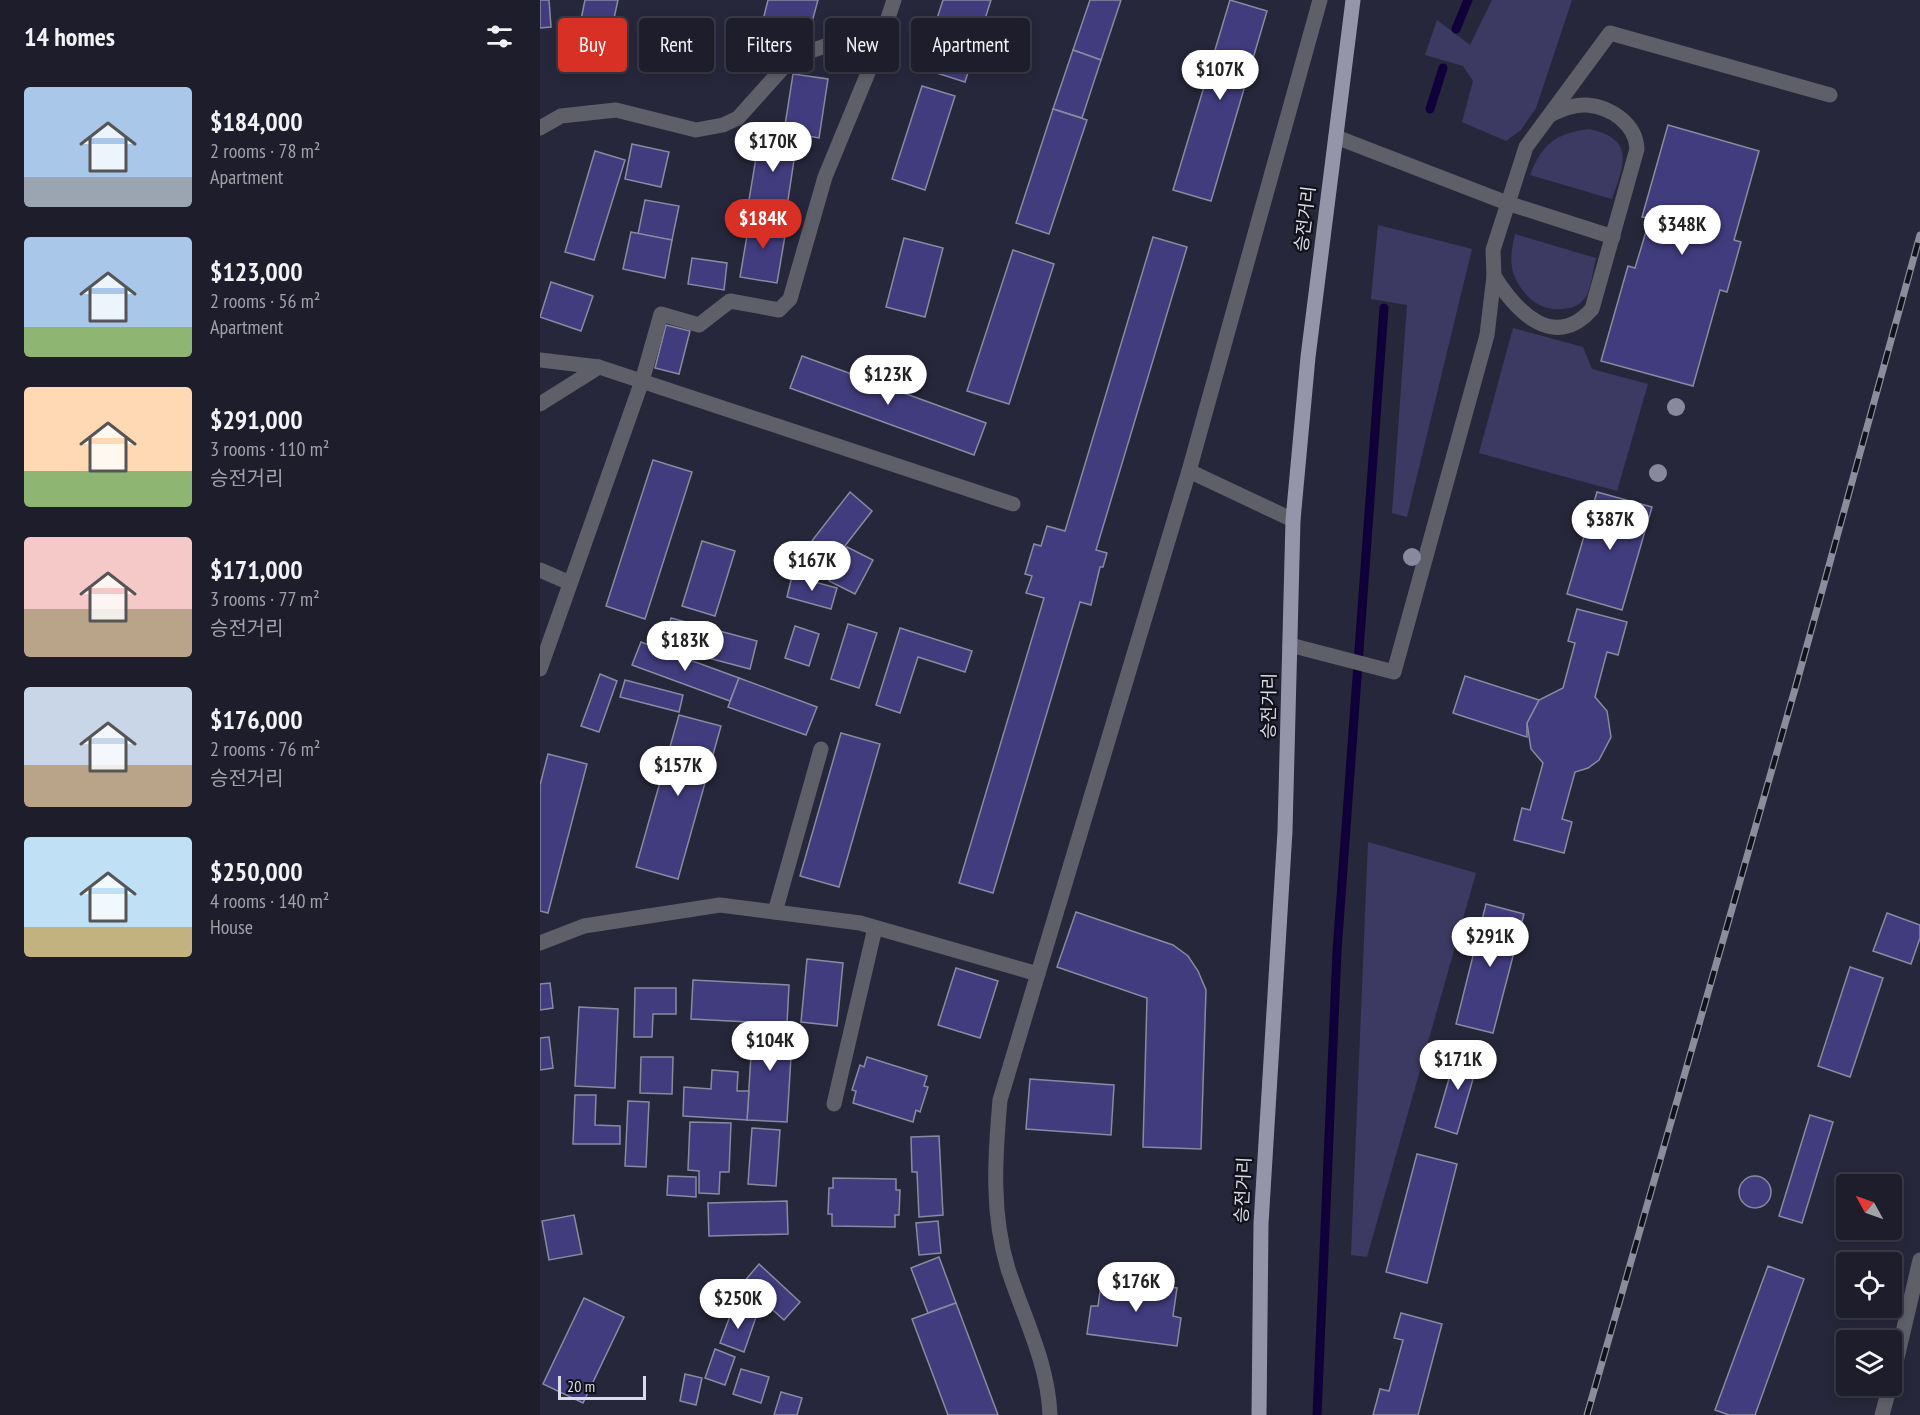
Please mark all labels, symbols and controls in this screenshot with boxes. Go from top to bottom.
chip: Buy [558,18,627,72]
chip: Rent [639,18,714,72]
chip: Filters [726,18,813,72]
chip: New [825,18,899,72]
chip: Apartment [911,18,1030,72]
text: 14 homes [24,20,115,53]
icon: filters [483,20,516,53]
pin: $107K [1178,50,1262,101]
text: $107K [1196,56,1244,82]
text: $184,000 [210,105,303,138]
icon: home [72,111,144,183]
pin: $170K [731,122,815,173]
text: $170K [749,128,797,154]
text: 2 rooms · 78 m² [210,138,320,164]
text: Apartment [210,164,283,190]
street label: 승전거리 [1289,185,1320,253]
pin: $184K [721,199,805,250]
text: $184K [739,205,787,231]
pin: $348K [1640,205,1724,256]
text: $348K [1658,211,1706,237]
text: $123,000 [210,255,303,288]
icon: home [72,261,144,333]
text: 2 rooms · 56 m² [210,288,320,314]
text: Apartment [210,314,283,340]
pin: $123K [846,355,930,406]
text: $123K [864,361,912,387]
text: $291,000 [210,403,303,436]
icon: home [72,411,144,483]
text: 3 rooms · 110 m² [210,436,329,462]
text: 승전거리 [210,465,284,491]
pin: $387K [1568,500,1652,551]
text: $387K [1586,506,1634,532]
pin: $167K [770,541,854,592]
text: $167K [788,547,836,573]
text: $171,000 [210,553,303,586]
icon: home [72,561,144,633]
text: 3 rooms · 77 m² [210,586,320,612]
text: 승전거리 [210,615,284,641]
pin: $183K [643,621,727,672]
text: $183K [661,627,709,653]
street label: 승전거리 [1256,673,1281,739]
text: $176,000 [210,703,303,736]
icon: home [72,711,144,783]
text: 2 rooms · 76 m² [210,736,320,762]
pin: $157K [636,746,720,797]
text: $157K [654,752,702,778]
text: 승전거리 [210,765,284,791]
text: $250,000 [210,855,303,888]
icon: home [72,861,144,933]
text: 4 rooms · 140 m² [210,888,329,914]
text: House [210,914,253,940]
pin: $291K [1448,917,1532,968]
text: $291K [1466,923,1514,949]
pin: $104K [728,1021,812,1072]
text: $104K [746,1027,794,1053]
pin: $171K [1416,1040,1500,1091]
text: $171K [1434,1046,1482,1072]
street label: 승전거리 [1229,1156,1256,1224]
north arrow [1836,1174,1902,1240]
map controls [1836,1174,1902,1396]
button: locate [1836,1252,1902,1318]
pin: $176K [1094,1262,1178,1313]
text: $176K [1112,1268,1160,1294]
pin: $250K [696,1279,780,1330]
text: $250K [714,1285,762,1311]
button: layers [1836,1330,1902,1396]
scale bar [558,1373,646,1400]
text: 20 m [567,1376,595,1396]

